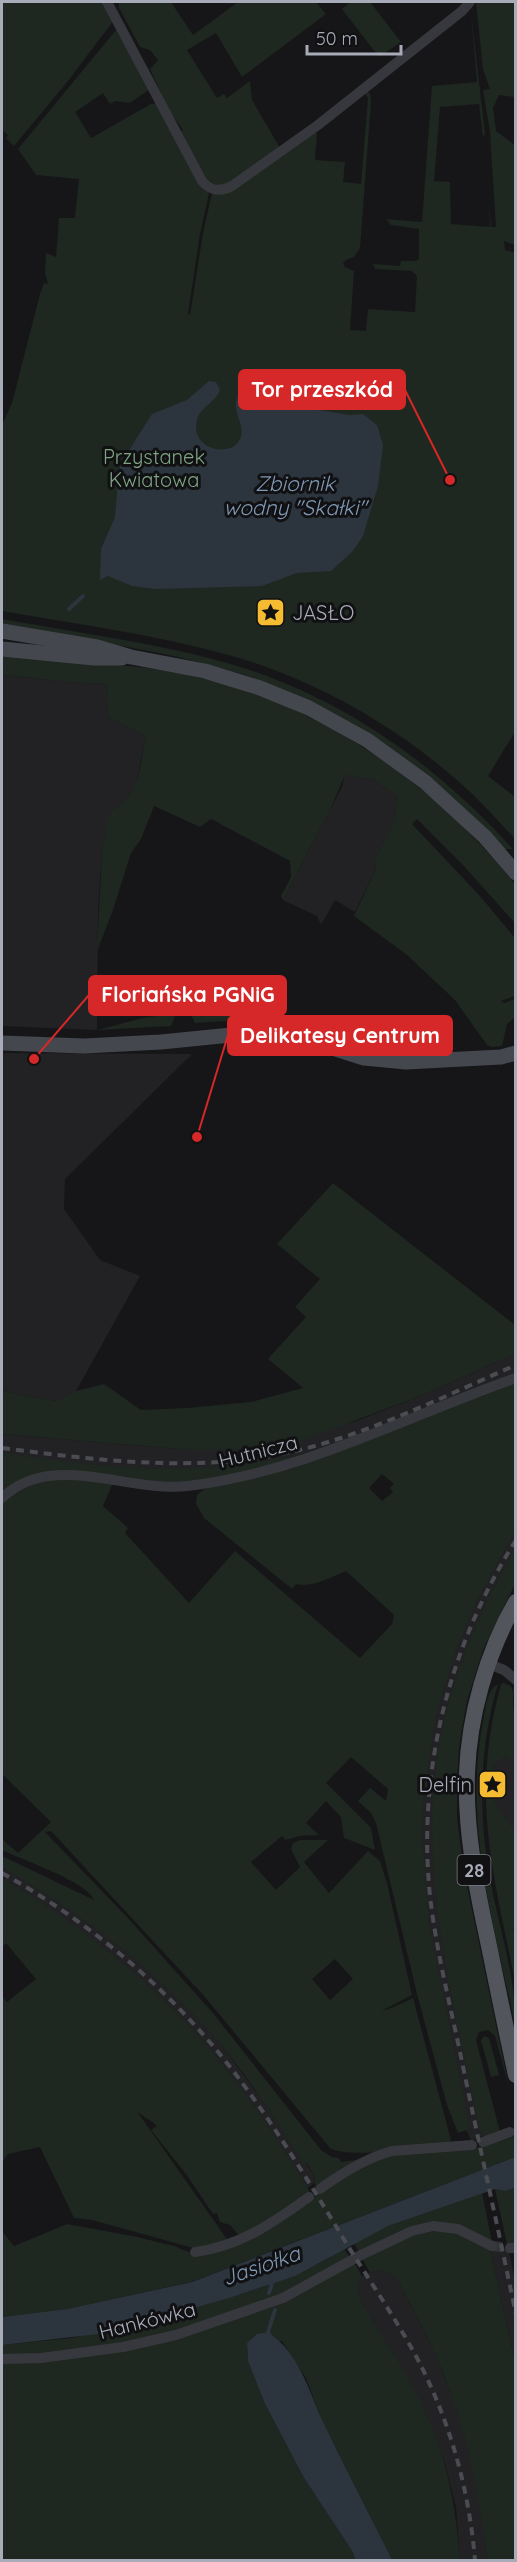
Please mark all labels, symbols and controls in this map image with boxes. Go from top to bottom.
scale bar [307,18,402,56]
text: 50 m [316,27,358,50]
callout: Tor przeszkód [239,370,405,409]
text: Tor przeszkód [251,376,393,402]
park label: Przystanek Kwiatowa [103,444,205,492]
water label: Zbiornik wodny "Skałki" [223,470,370,520]
place icon: JASŁO [255,596,287,628]
place label: JASŁO [292,600,354,625]
callout: Floriańska PGNiG [89,976,286,1015]
text: Floriańska PGNiG [101,981,275,1007]
callout: Delikatesy Centrum [228,1016,452,1055]
text: Delikatesy Centrum [240,1022,440,1048]
street label: Hutnicza [216,1429,300,1473]
place icon: Delfin [477,1768,509,1800]
place label: Delfin [419,1772,472,1797]
road number: 28 [458,1855,490,1885]
water label: Jasiołka [219,2239,304,2290]
street label: Hankówka [96,2296,198,2344]

